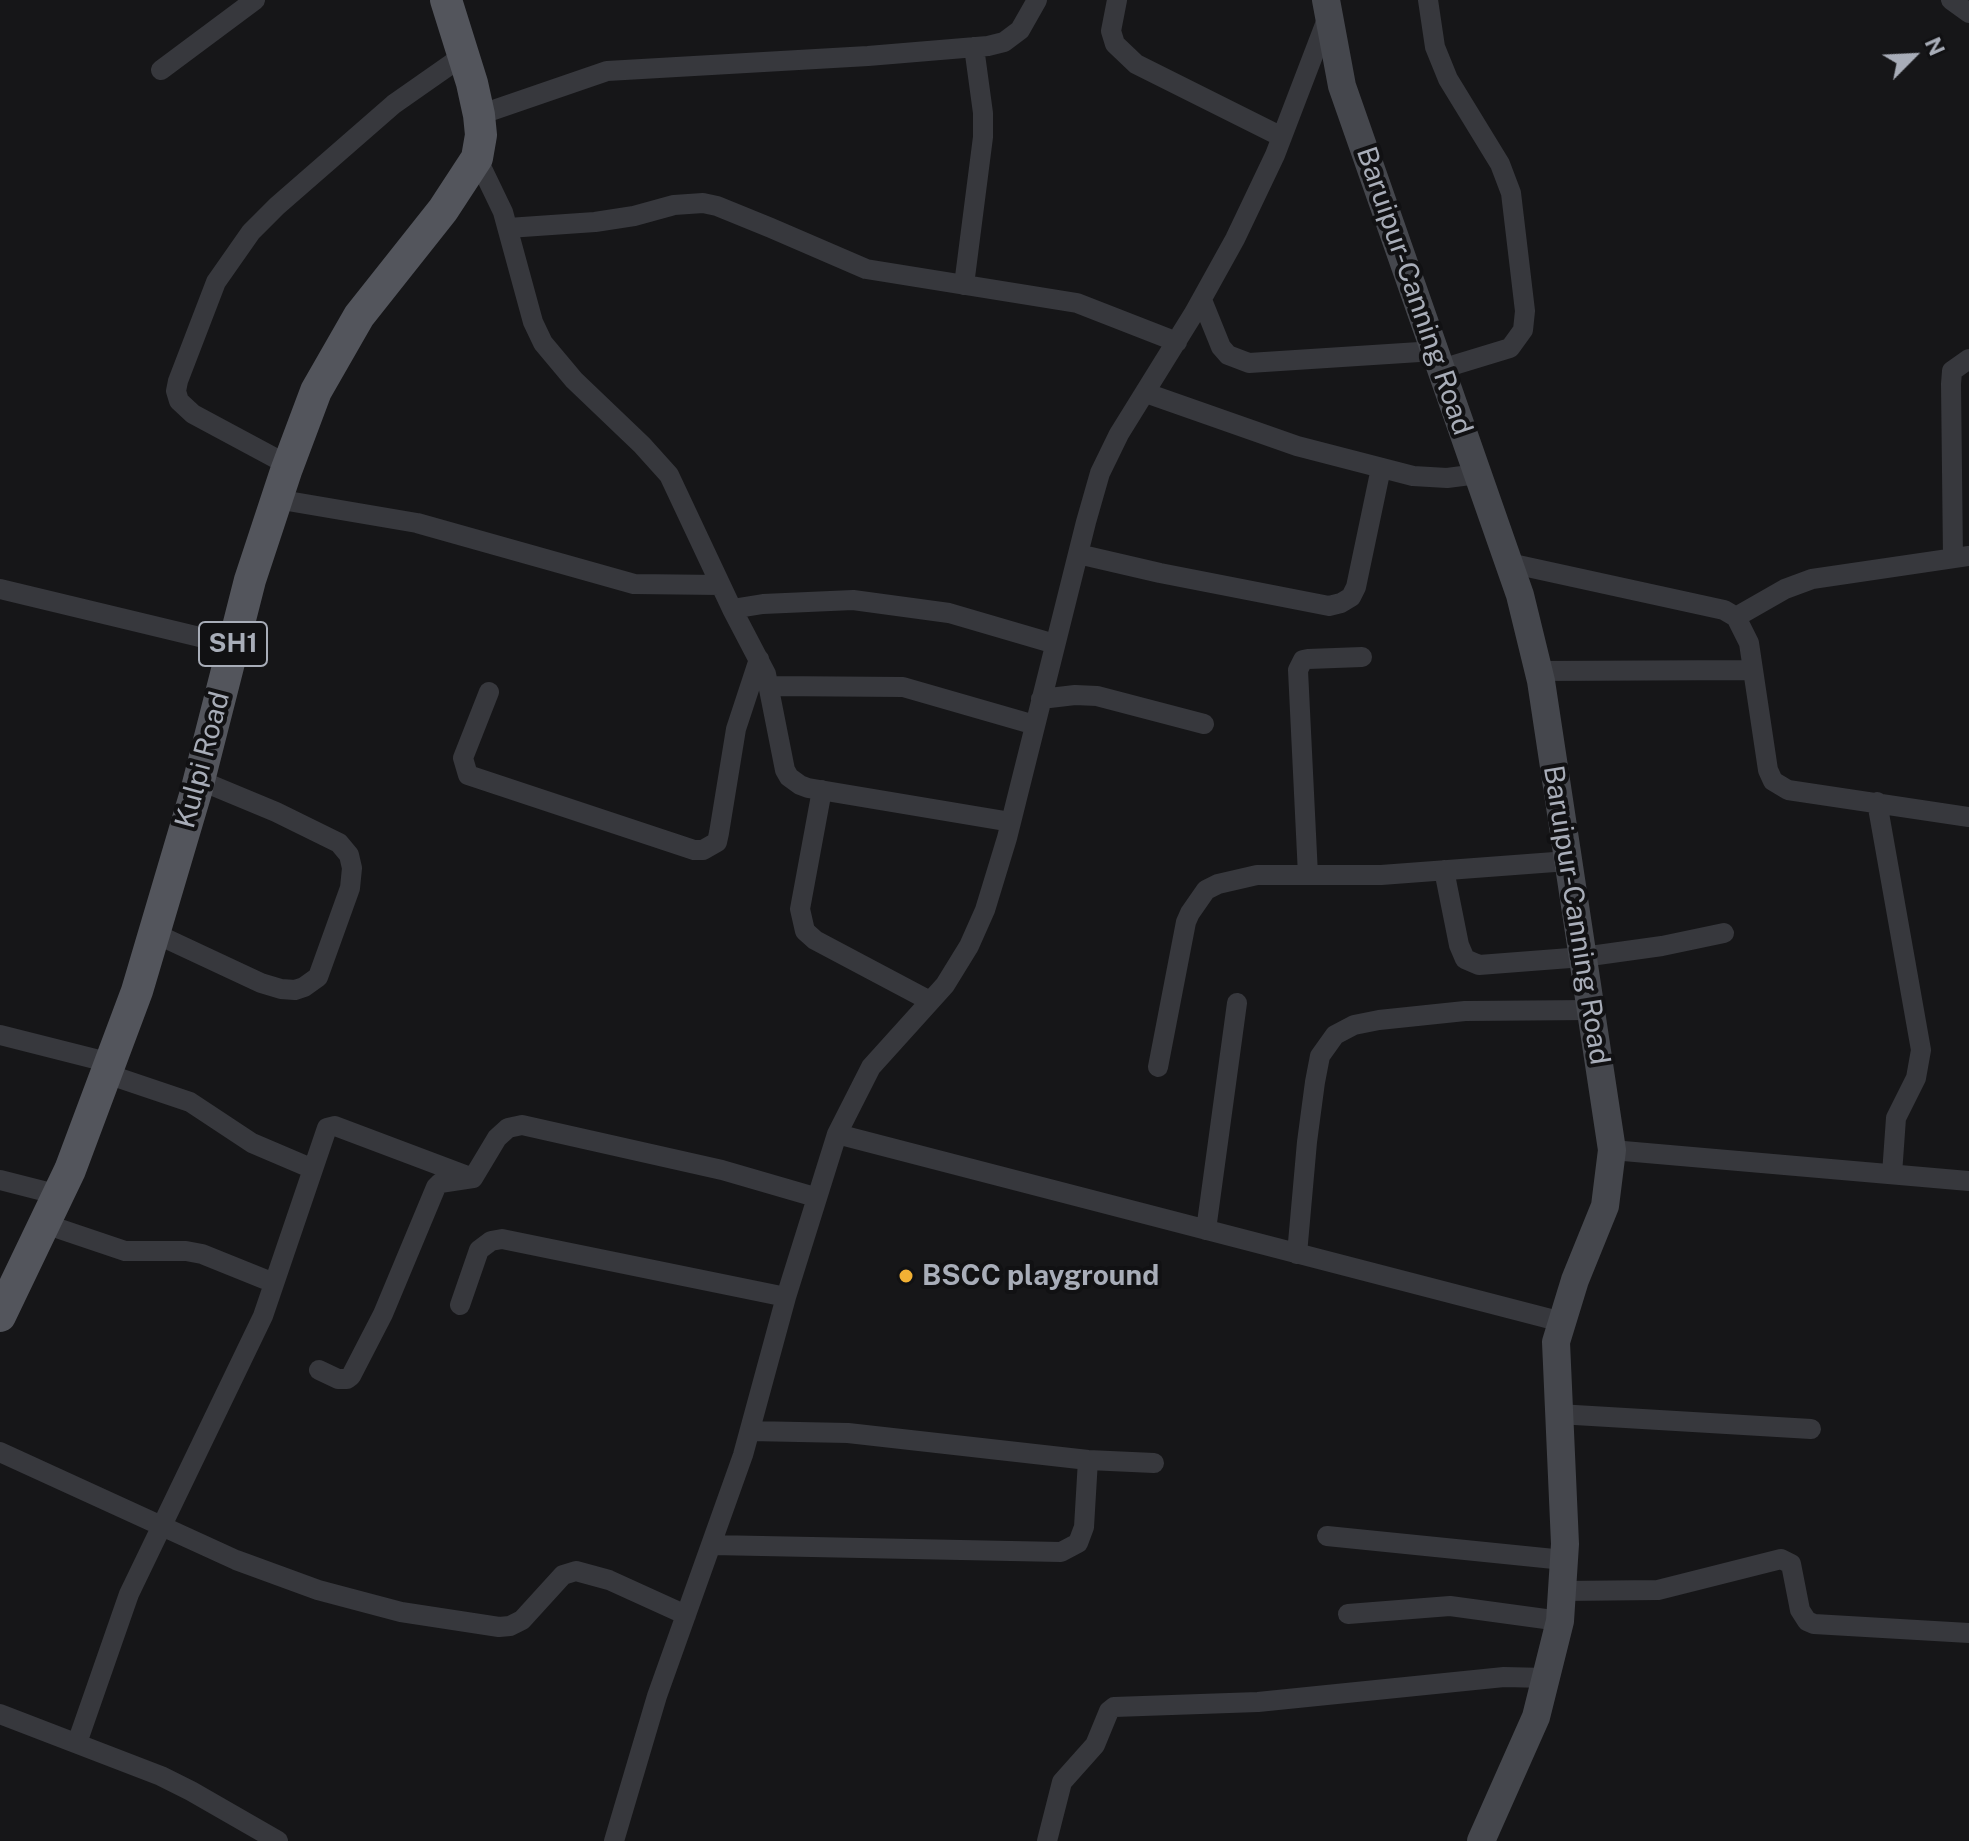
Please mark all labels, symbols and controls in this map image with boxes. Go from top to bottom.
north arrow [1873,16,1953,96]
text: N [1920,33,1950,59]
street label: Baruipur-Canning Road [1349,142,1479,440]
road number: SH1 [199,622,267,666]
street label: Kulpi Road [169,688,237,832]
street label: Baruipur-Canning Road [1536,763,1616,1067]
place label: BSCC playground [922,1259,1159,1293]
marker: BSCC playground [897,1267,915,1285]

